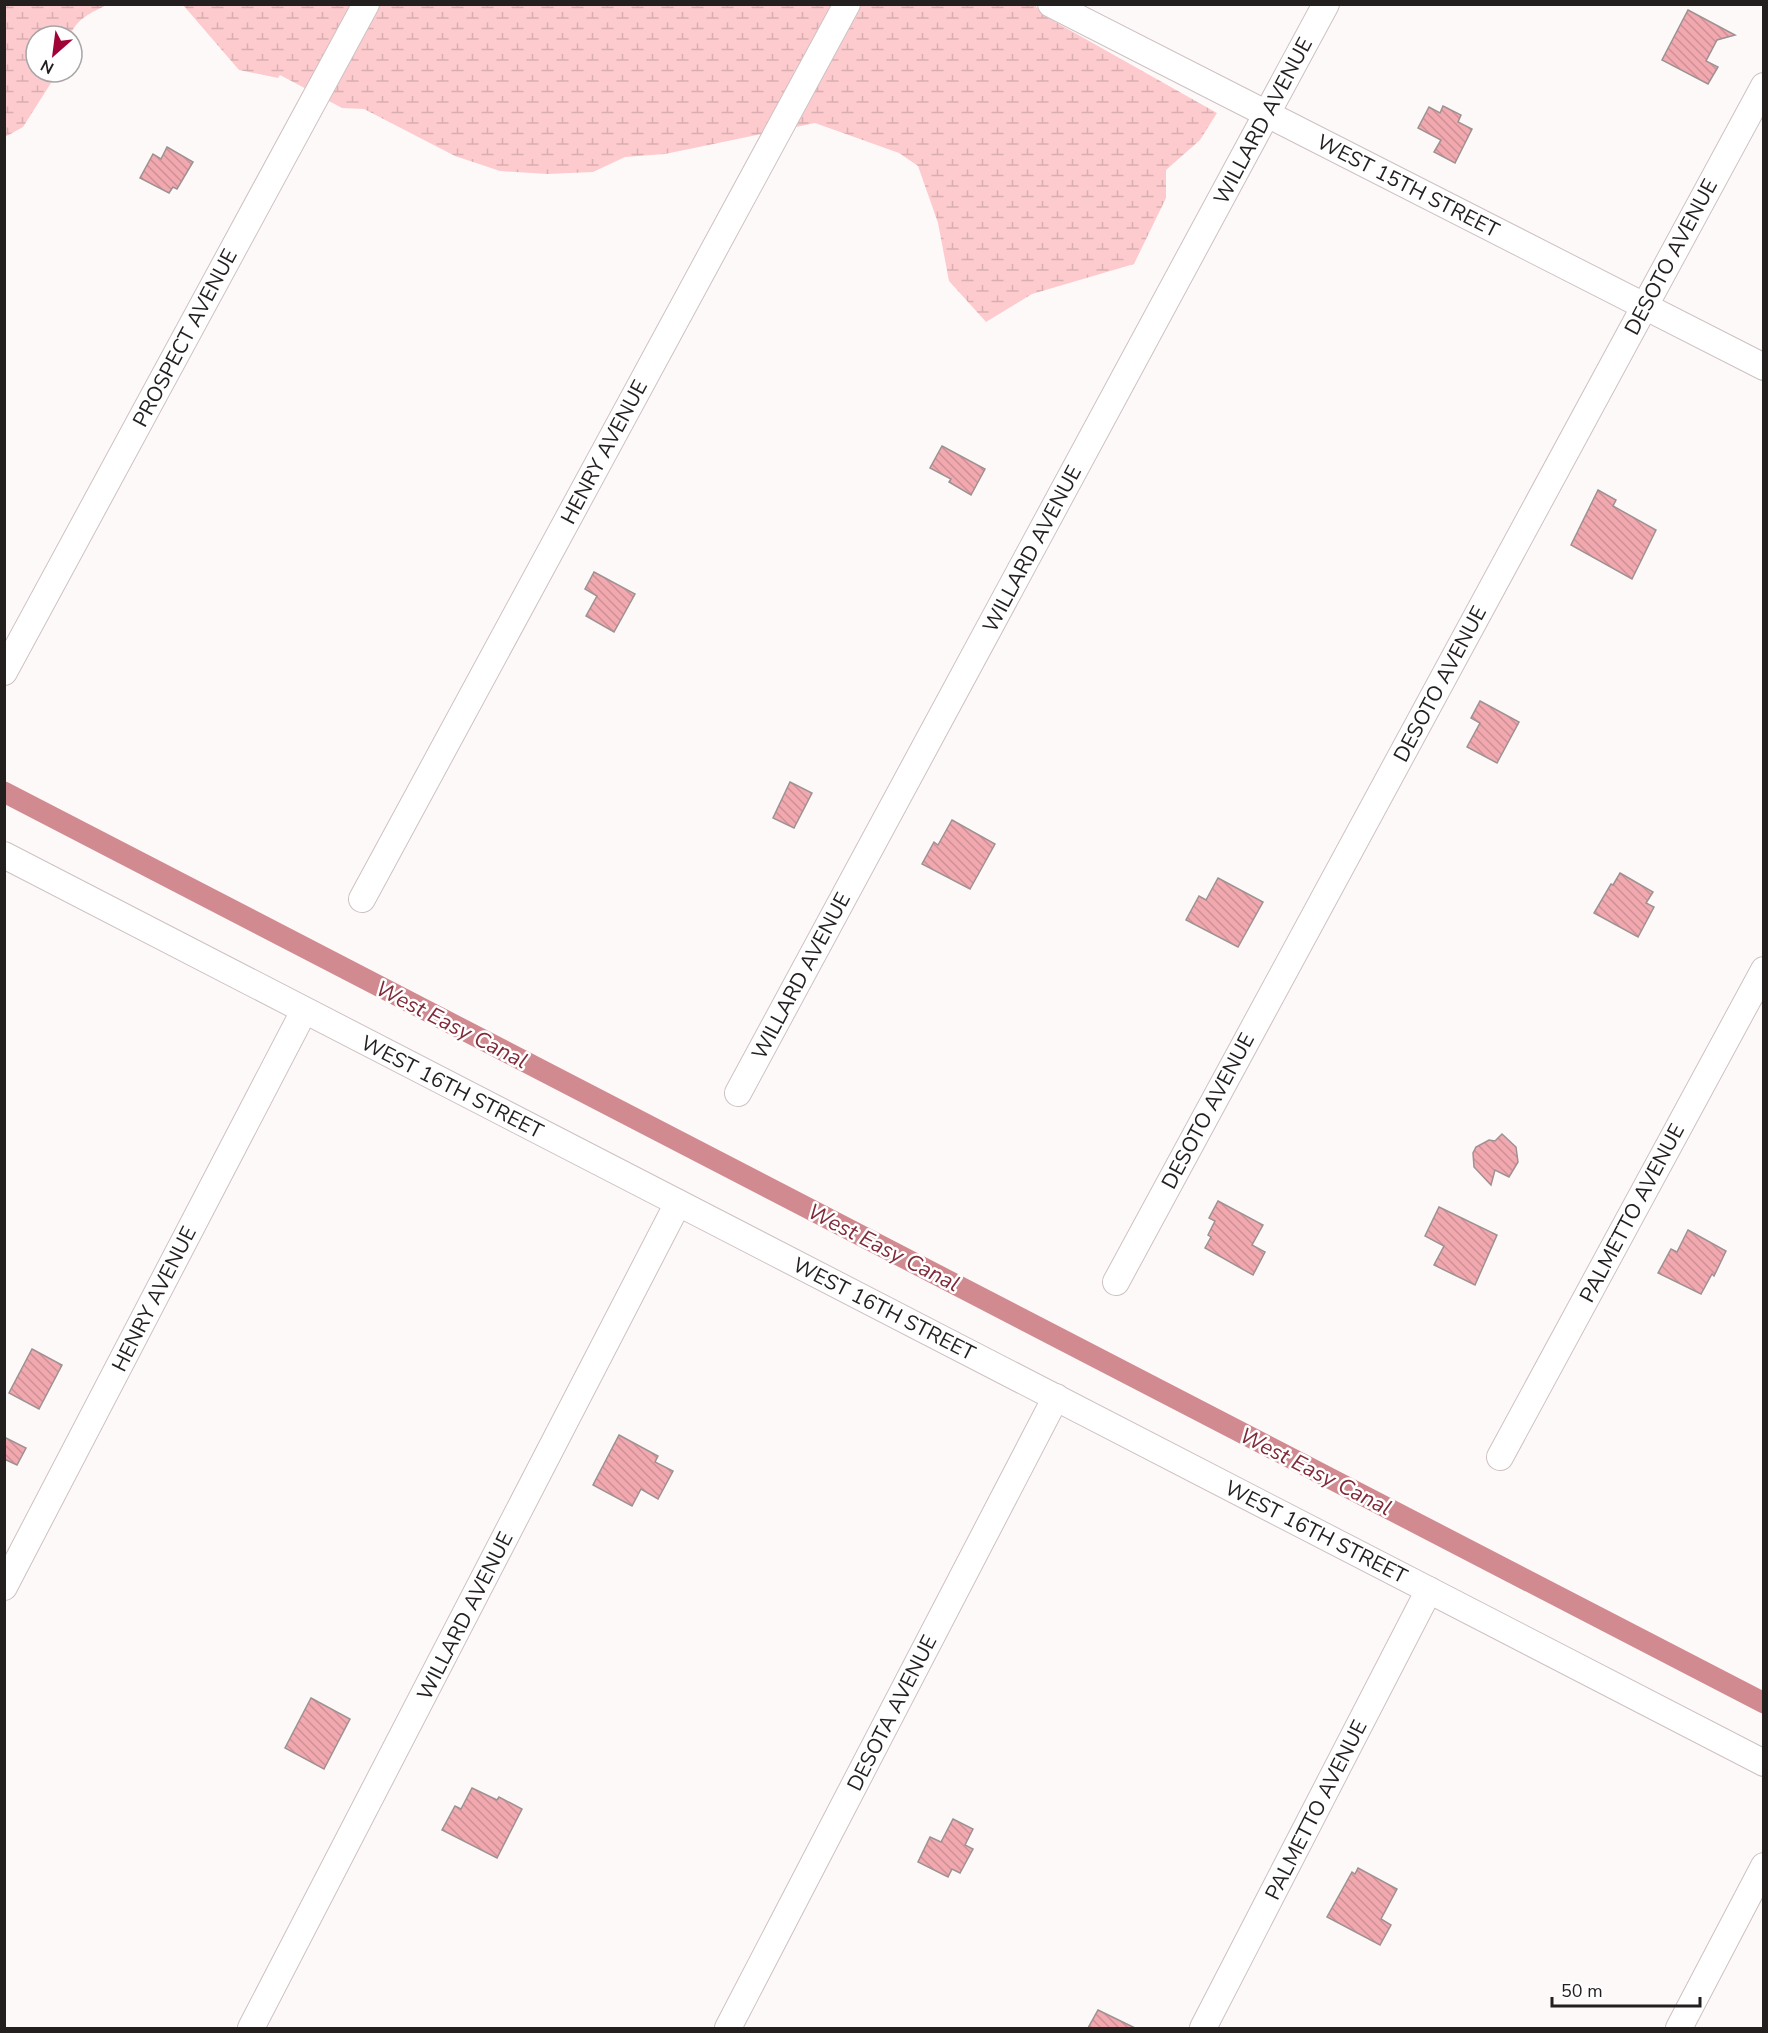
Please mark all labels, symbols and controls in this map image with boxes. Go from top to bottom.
north arrow [24,24,84,84]
street label: WILLARD AVENUE [1207,33,1319,209]
text: N [37,54,58,79]
street label: WEST 15TH STREET [1312,128,1504,244]
street label: DESOTO AVENUE [1618,174,1724,340]
street label: PROSPECT AVENUE [126,244,244,432]
street label: HENRY AVENUE [554,375,654,529]
street label: WILLARD AVENUE [976,461,1088,637]
street label: DESOTO AVENUE [1387,601,1493,767]
street label: WILLARD AVENUE [745,888,857,1064]
water label: West Easy Canal [370,974,533,1076]
street label: DESOTO AVENUE [1155,1028,1261,1194]
street label: WEST 16TH STREET [356,1029,548,1145]
street label: PALMETTO AVENUE [1573,1119,1691,1307]
water label: West Easy Canal [802,1197,965,1299]
street label: HENRY AVENUE [105,1222,203,1376]
street label: WEST 16TH STREET [788,1251,980,1367]
water label: West Easy Canal [1234,1421,1397,1523]
street label: WEST 16TH STREET [1220,1474,1412,1590]
street label: WILLARD AVENUE [410,1527,520,1705]
street label: DESOTA AVENUE [841,1630,943,1796]
street label: PALMETTO AVENUE [1258,1715,1374,1905]
scale bar [1552,1970,1700,2008]
text: 50 m [1561,1979,1603,2003]

